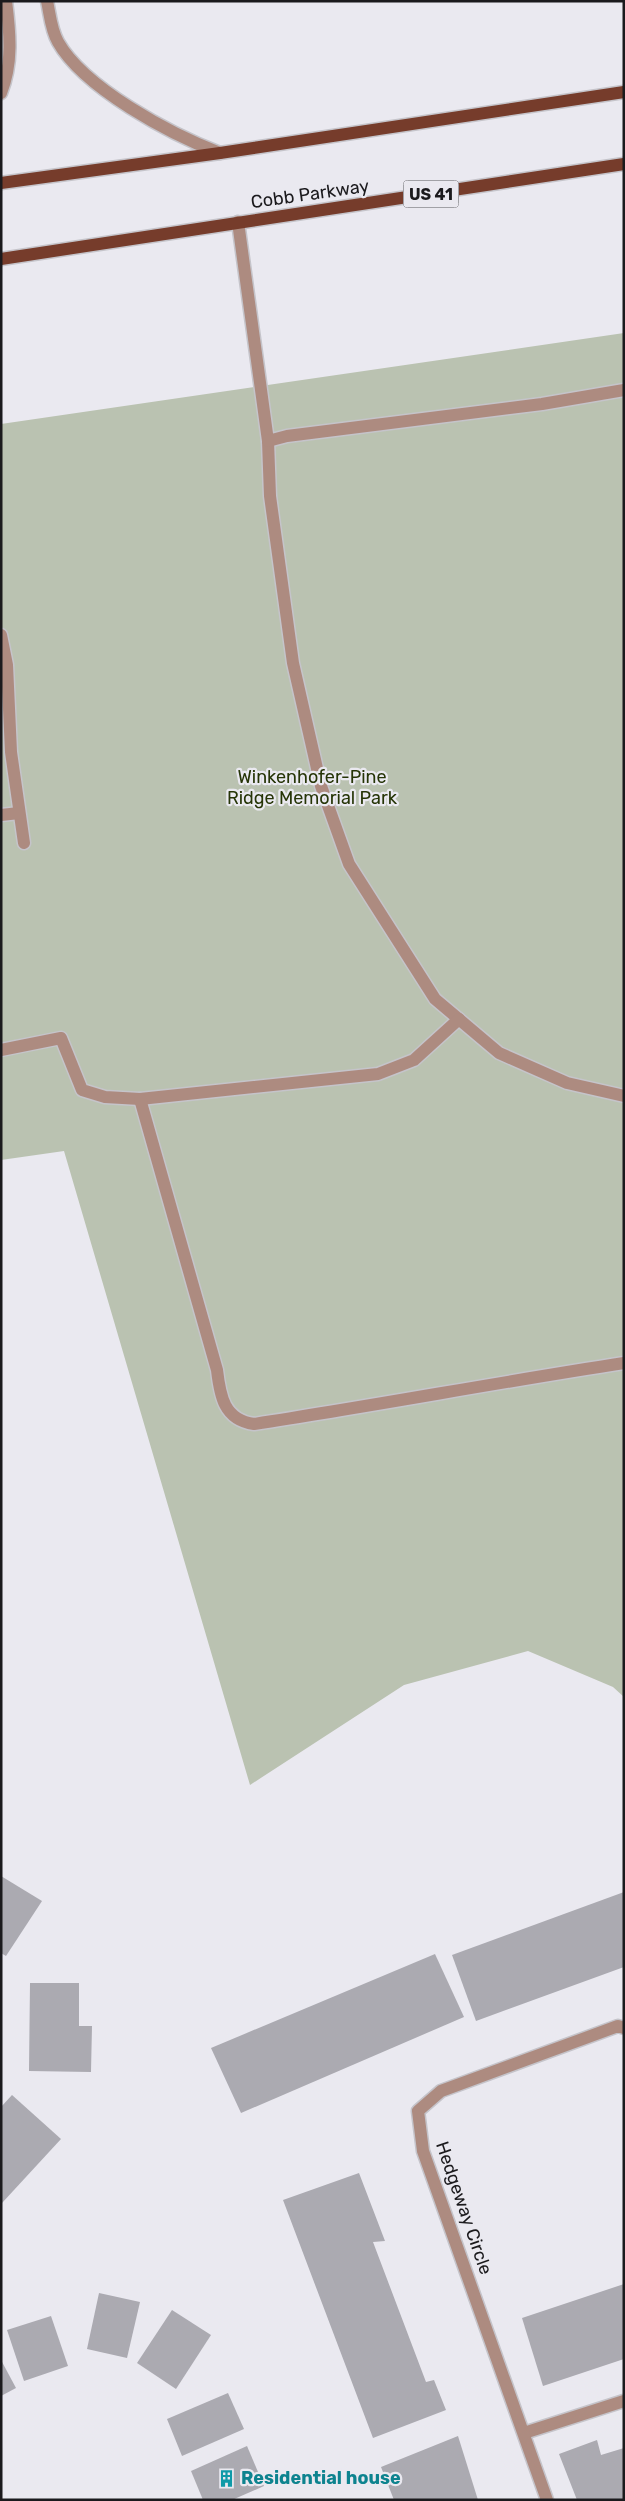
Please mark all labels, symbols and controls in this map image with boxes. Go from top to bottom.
street label: Cobb Parkway [249,175,371,213]
road number: US 41 [404,180,458,208]
park label: Winkenhofer-Pine Ridge Memorial Park [227,766,398,809]
street label: Hedgeway Circle [431,2139,497,2277]
place label: Residential house [241,2467,401,2489]
building icon: Residential house [217,2468,237,2488]

